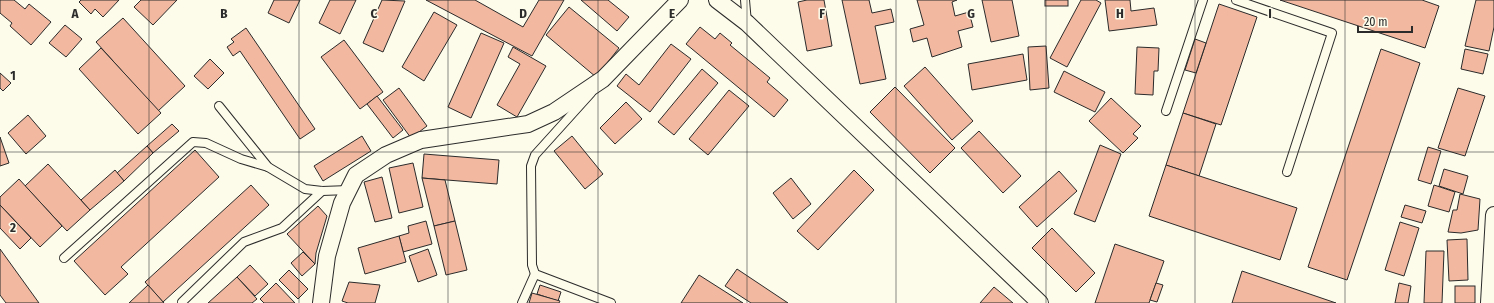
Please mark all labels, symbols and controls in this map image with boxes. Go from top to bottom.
text: A [70,6,79,21]
text: B [220,6,228,21]
text: C [371,6,378,21]
text: D [519,6,527,21]
text: E [669,6,675,21]
text: F [819,6,825,21]
text: G [967,6,975,21]
text: H [1116,6,1124,21]
text: I [1268,6,1272,21]
scale bar [1358,8,1412,34]
text: 20 m [1364,15,1388,29]
text: 1 [10,68,16,83]
text: 2 [9,220,16,235]

